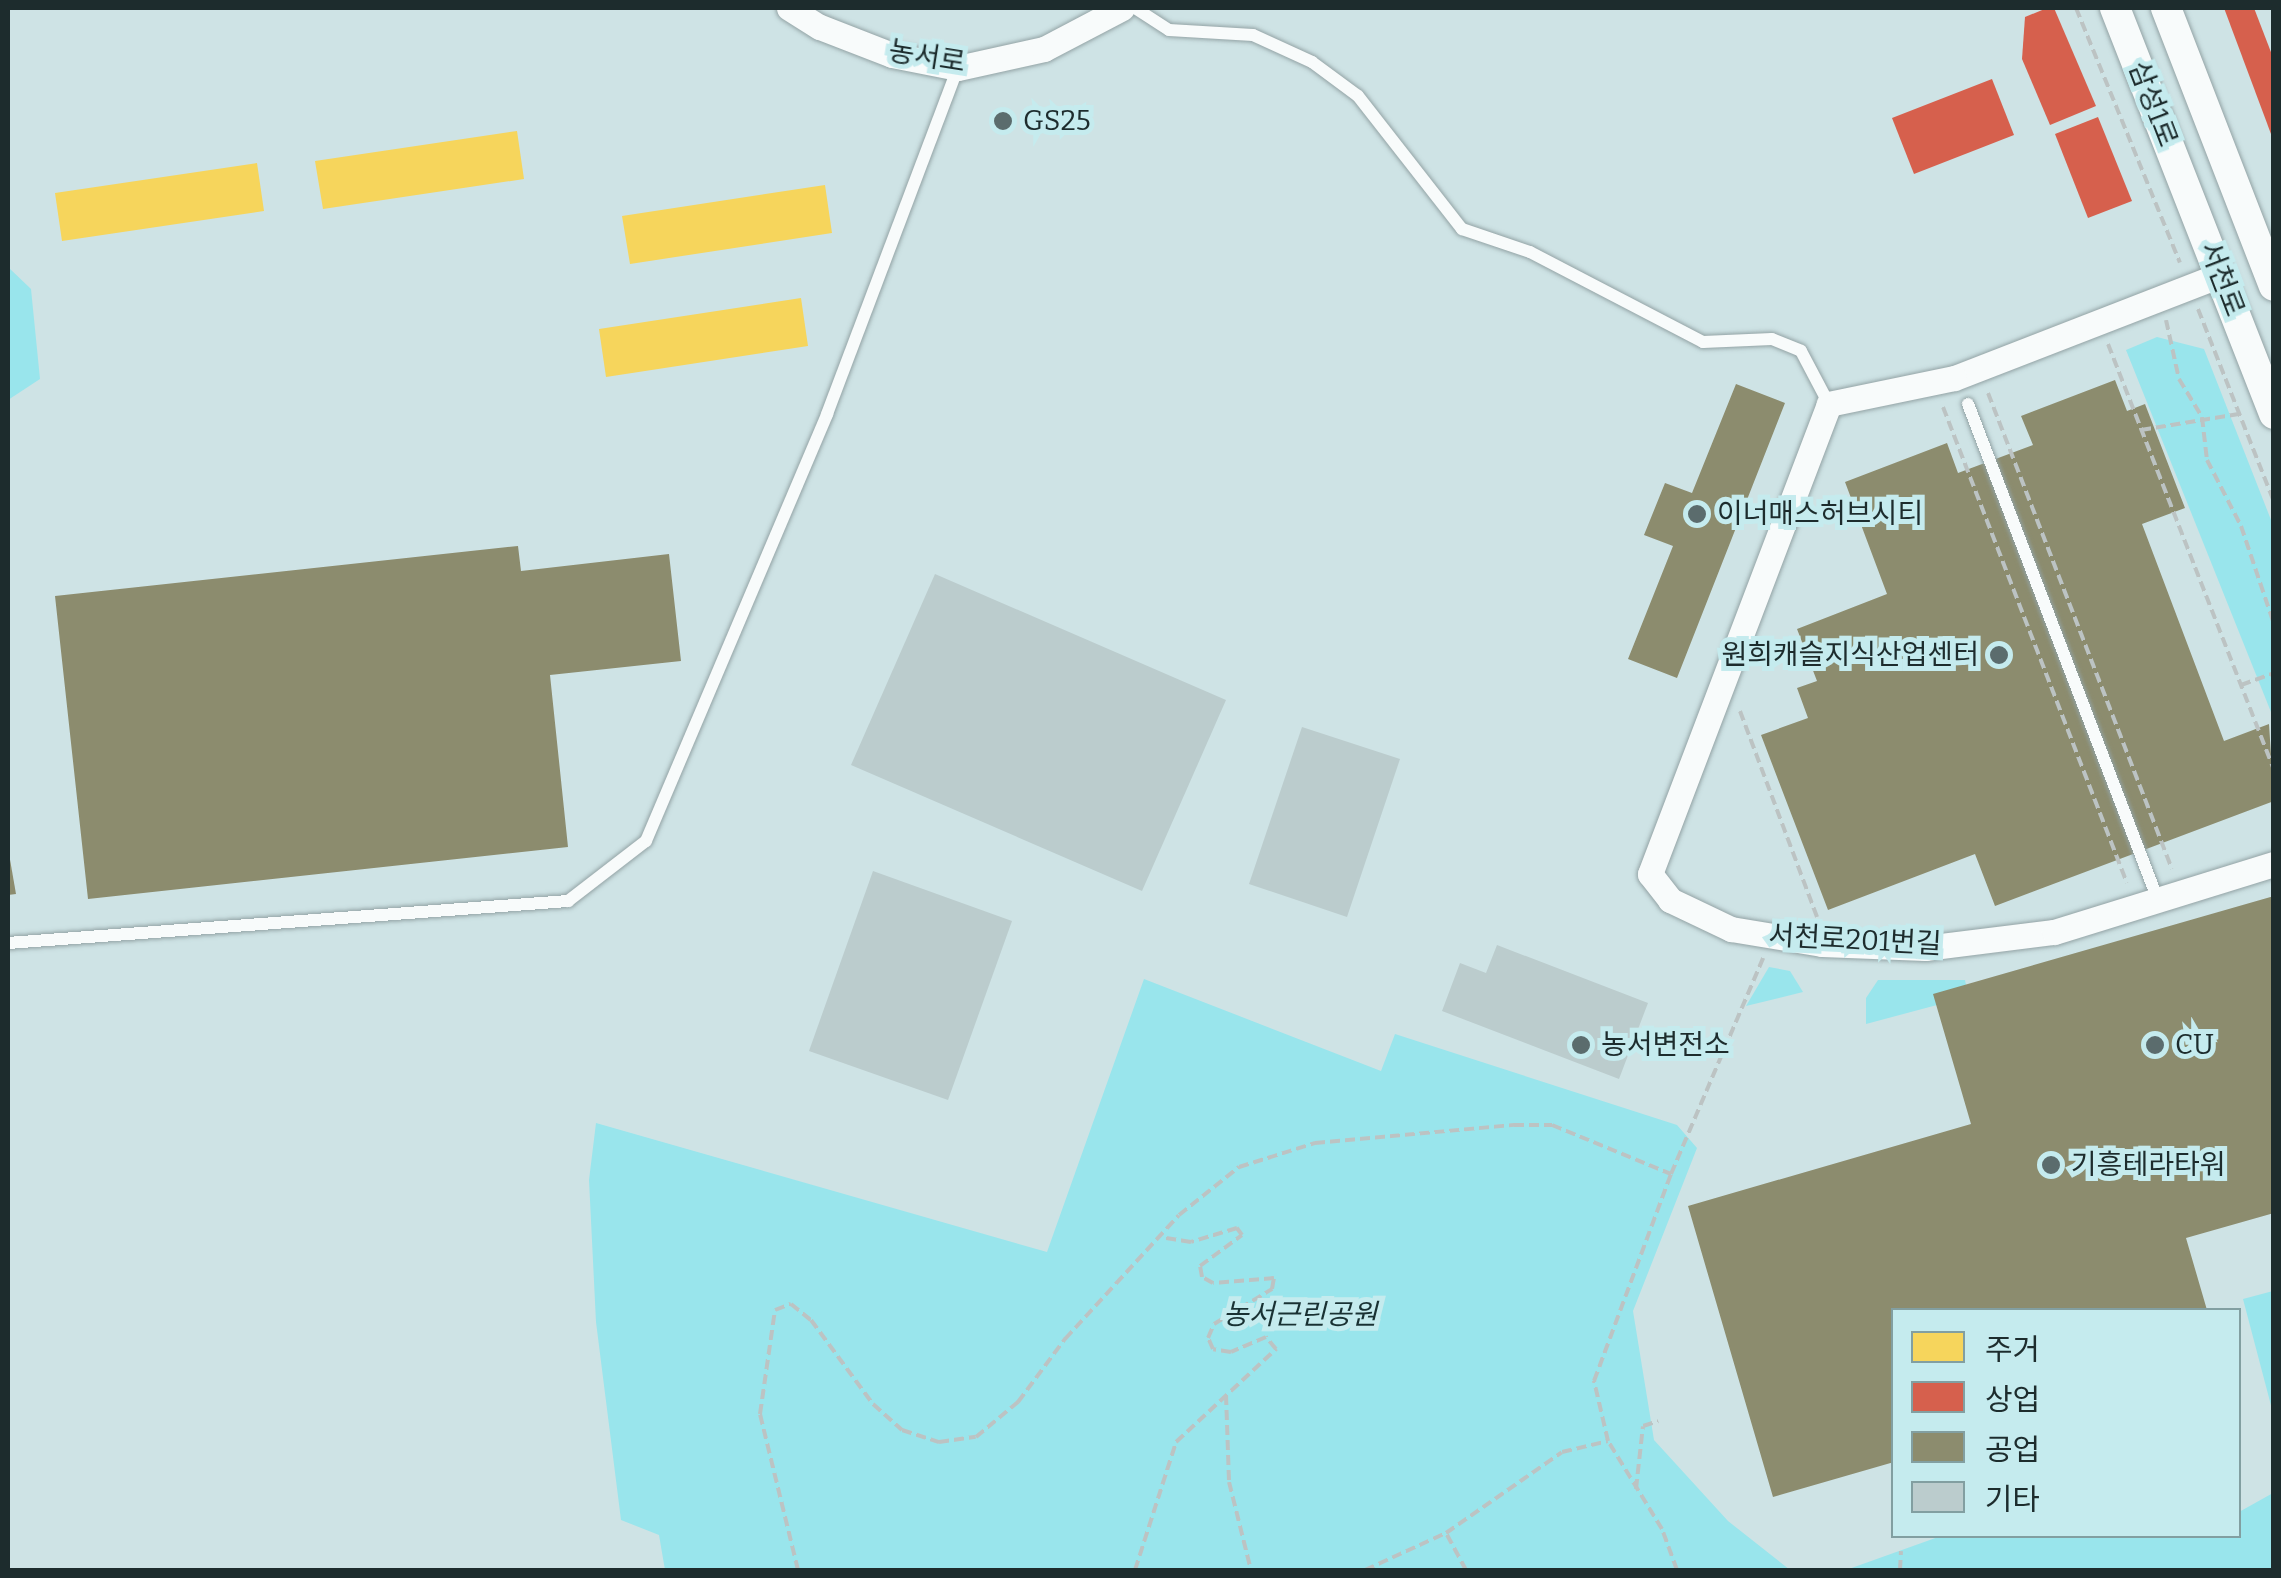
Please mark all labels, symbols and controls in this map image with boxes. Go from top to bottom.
street label: 농서로 [886,34,968,80]
street label: 삼성1로 [2121,57,2185,151]
place label: GS25 [1023,104,1091,138]
marker: GS25 [992,110,1014,132]
street label: 서천로 [2192,237,2252,321]
place label: 이너매스허브시티 [1717,497,1923,531]
marker: 이너매스허브시티 [1686,503,1708,525]
place label: 원희캐슬지식산업센터 [1721,638,1979,672]
marker: 원희캐슬지식산업센터 [1988,644,2010,666]
street label: 서천로201번길 [1768,919,1942,961]
place label: 농서변전소 [1601,1028,1730,1062]
place label: CU [2175,1028,2214,1062]
marker: 농서변전소 [1570,1034,1592,1056]
marker: CU [2144,1034,2166,1056]
place label: 기흥테라타워 [2071,1148,2226,1182]
marker: 기흥테라타워 [2040,1154,2062,1176]
park label: 농서근린공원 [1223,1298,1377,1332]
legend [1891,1308,2241,1538]
text: 주거 [1985,1332,2040,1368]
text: 상업 [1985,1382,2040,1418]
text: 공업 [1985,1432,2040,1468]
text: 기타 [1985,1482,2040,1518]

